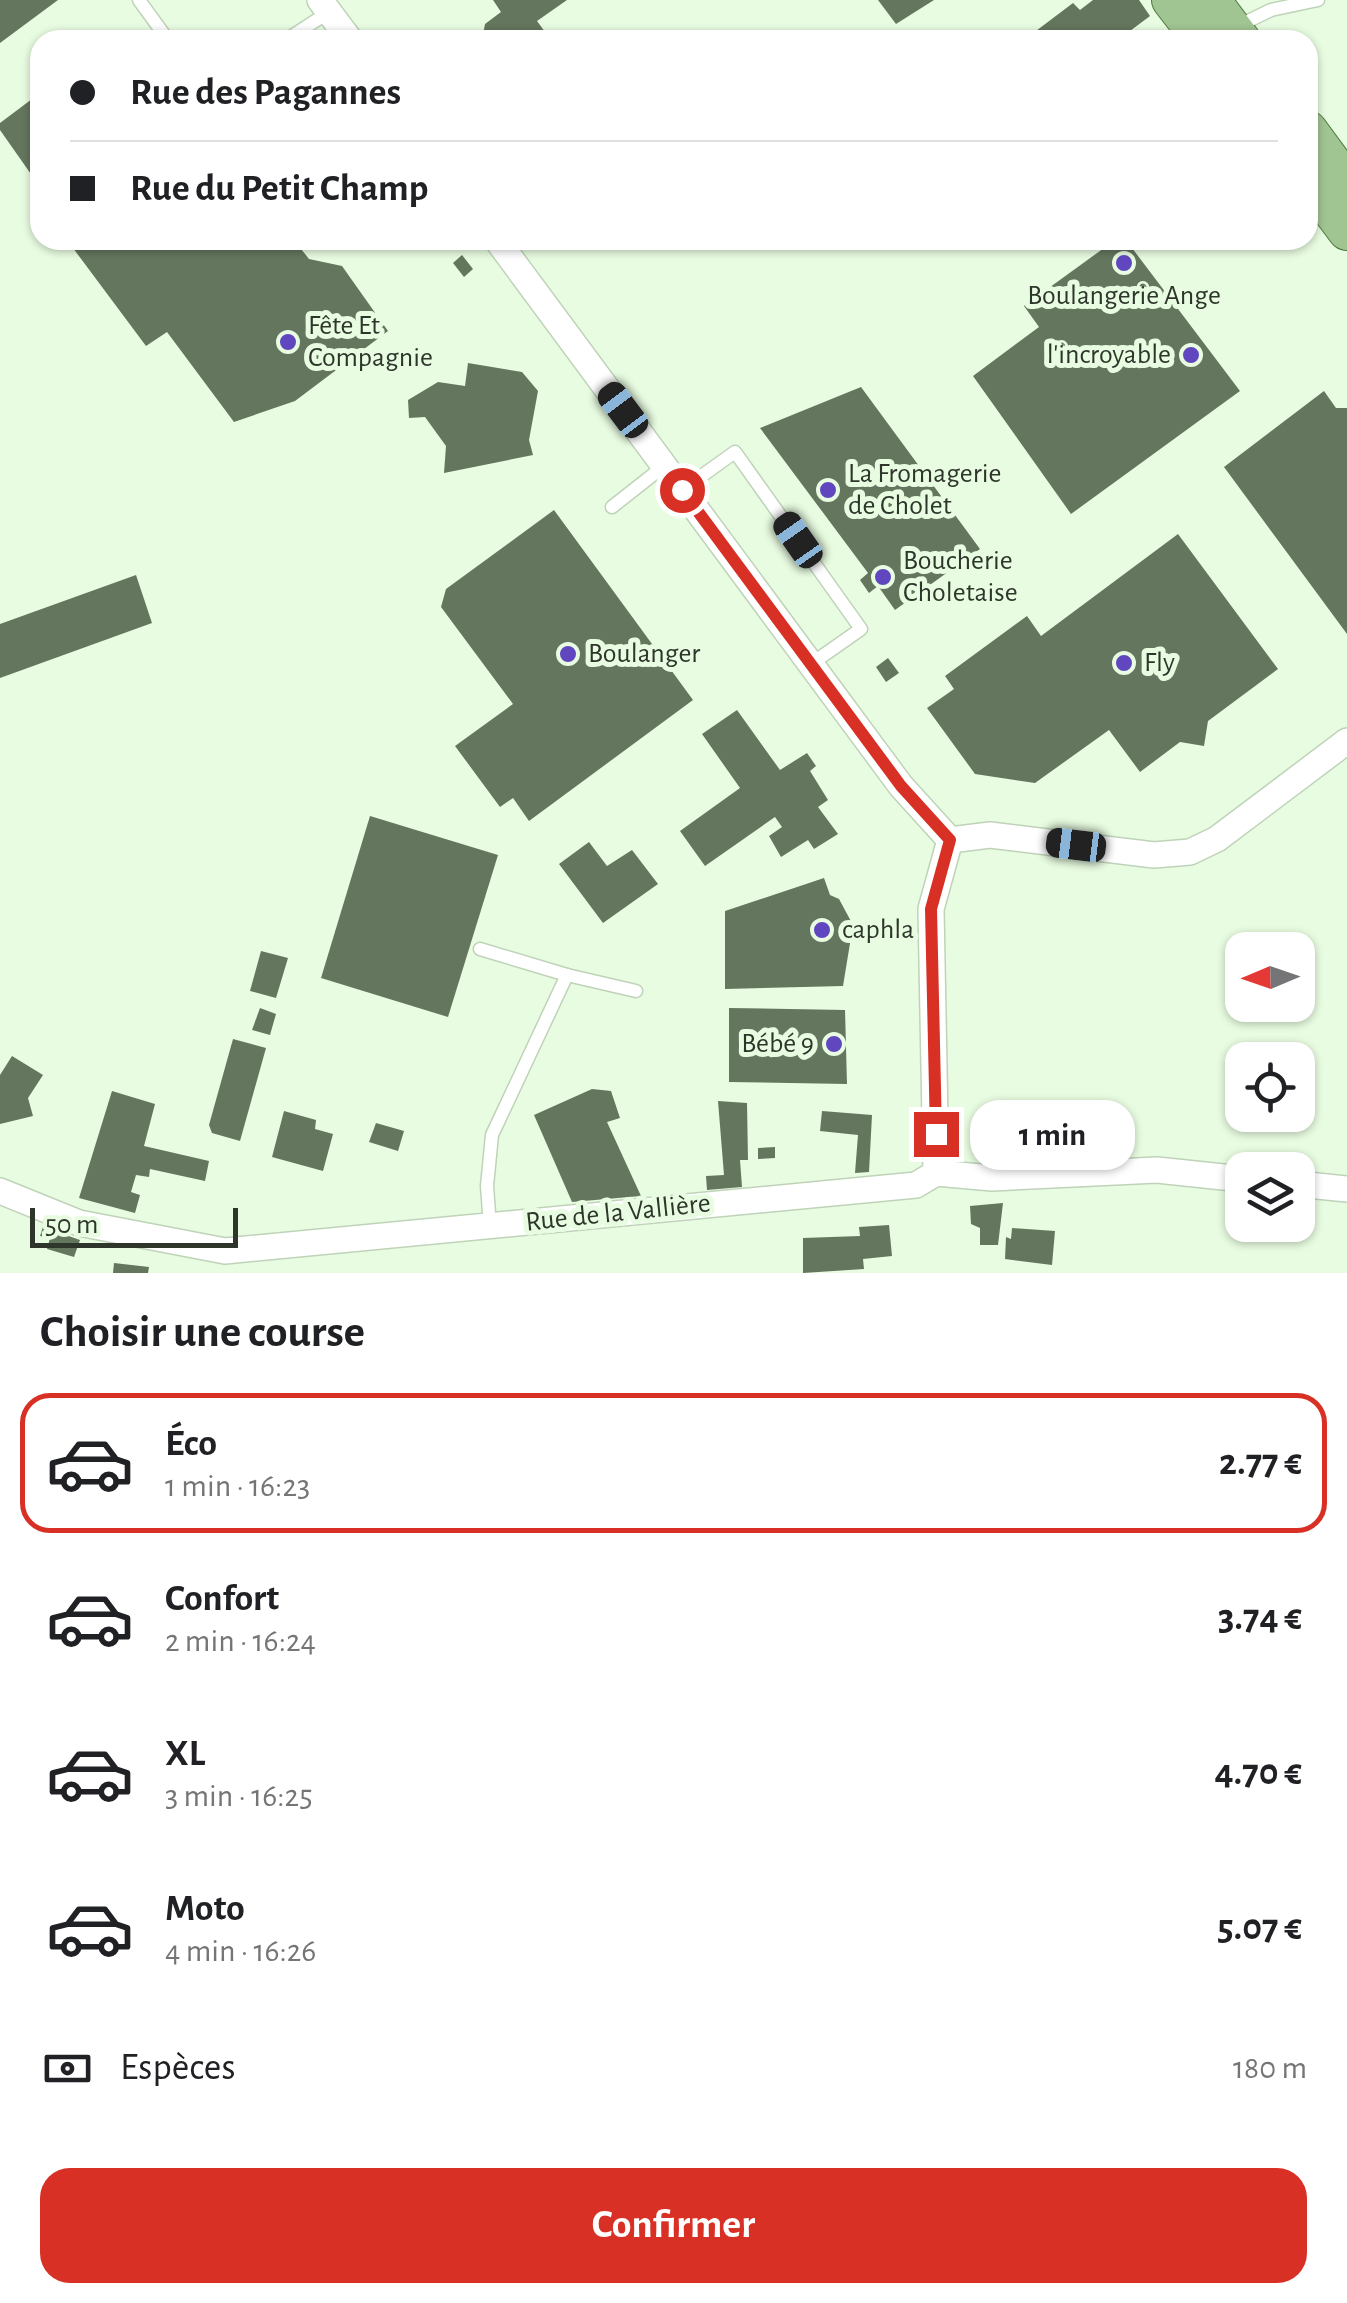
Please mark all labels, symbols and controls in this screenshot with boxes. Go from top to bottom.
text: Rue des Pagannes [130,74,401,112]
text: Rue du Petit Champ [130,170,428,208]
marker: Boulangerie Ange [1113,252,1135,274]
place label: Boulangerie Ange [1027,282,1221,310]
place label: Fête Et Compagnie [308,312,433,372]
marker: Fête Et Compagnie [277,331,299,353]
place label: l'incroyable [1047,341,1171,369]
marker: l'incroyable [1180,344,1202,366]
car [593,377,653,443]
place label: La Fromagerie de Cholet [848,460,1001,520]
route start [660,468,705,513]
marker: La Fromagerie de Cholet [817,479,839,501]
car [769,507,827,573]
place label: Boucherie Choletaise [903,547,1018,607]
marker: Boucherie Choletaise [872,566,894,588]
place label: Boulanger [588,640,700,668]
marker: Boulanger [557,643,579,665]
place label: Fly [1144,649,1175,677]
marker: Fly [1113,652,1135,674]
car [1044,826,1108,864]
place label: caphla [842,916,914,944]
marker: caphla [811,919,833,941]
north arrow [1225,932,1315,1022]
map controls [1225,932,1315,1242]
place label: Bébé 9 [741,1030,814,1058]
marker: Bébé 9 [823,1033,845,1055]
button: locate [1225,1042,1315,1132]
callout: 1 min [971,1099,1136,1169]
route end [914,1112,959,1157]
text: 1 min [1019,1119,1086,1151]
button: layers [1225,1152,1315,1242]
street label: Rue de la Vallière [524,1189,712,1237]
scale bar [30,1203,238,1248]
text: 50 m [45,1211,99,1239]
text: Choisir une course [40,1310,365,1355]
icon: car [45,1418,135,1508]
text: Éco [165,1425,217,1463]
text: 2.77 € [1219,1444,1302,1482]
text: 1 min · 16:23 [165,1470,310,1502]
icon: car [45,1573,135,1663]
text: Confort [165,1580,279,1618]
text: 3.74 € [1218,1599,1302,1637]
text: 2 min · 16:24 [165,1625,316,1657]
icon: car [45,1728,135,1818]
text: XL [165,1735,205,1773]
text: 4.70 € [1214,1754,1302,1792]
text: 3 min · 16:25 [165,1780,313,1812]
icon: car [45,1883,135,1973]
text: Moto [165,1890,245,1928]
text: 5.07 € [1217,1909,1302,1947]
text: 4 min · 16:26 [165,1935,316,1967]
icon: cash [40,2041,95,2096]
text: Espèces [120,2049,235,2087]
text: 180 m [1233,2052,1307,2084]
button: Confirmer [40,2168,1307,2283]

